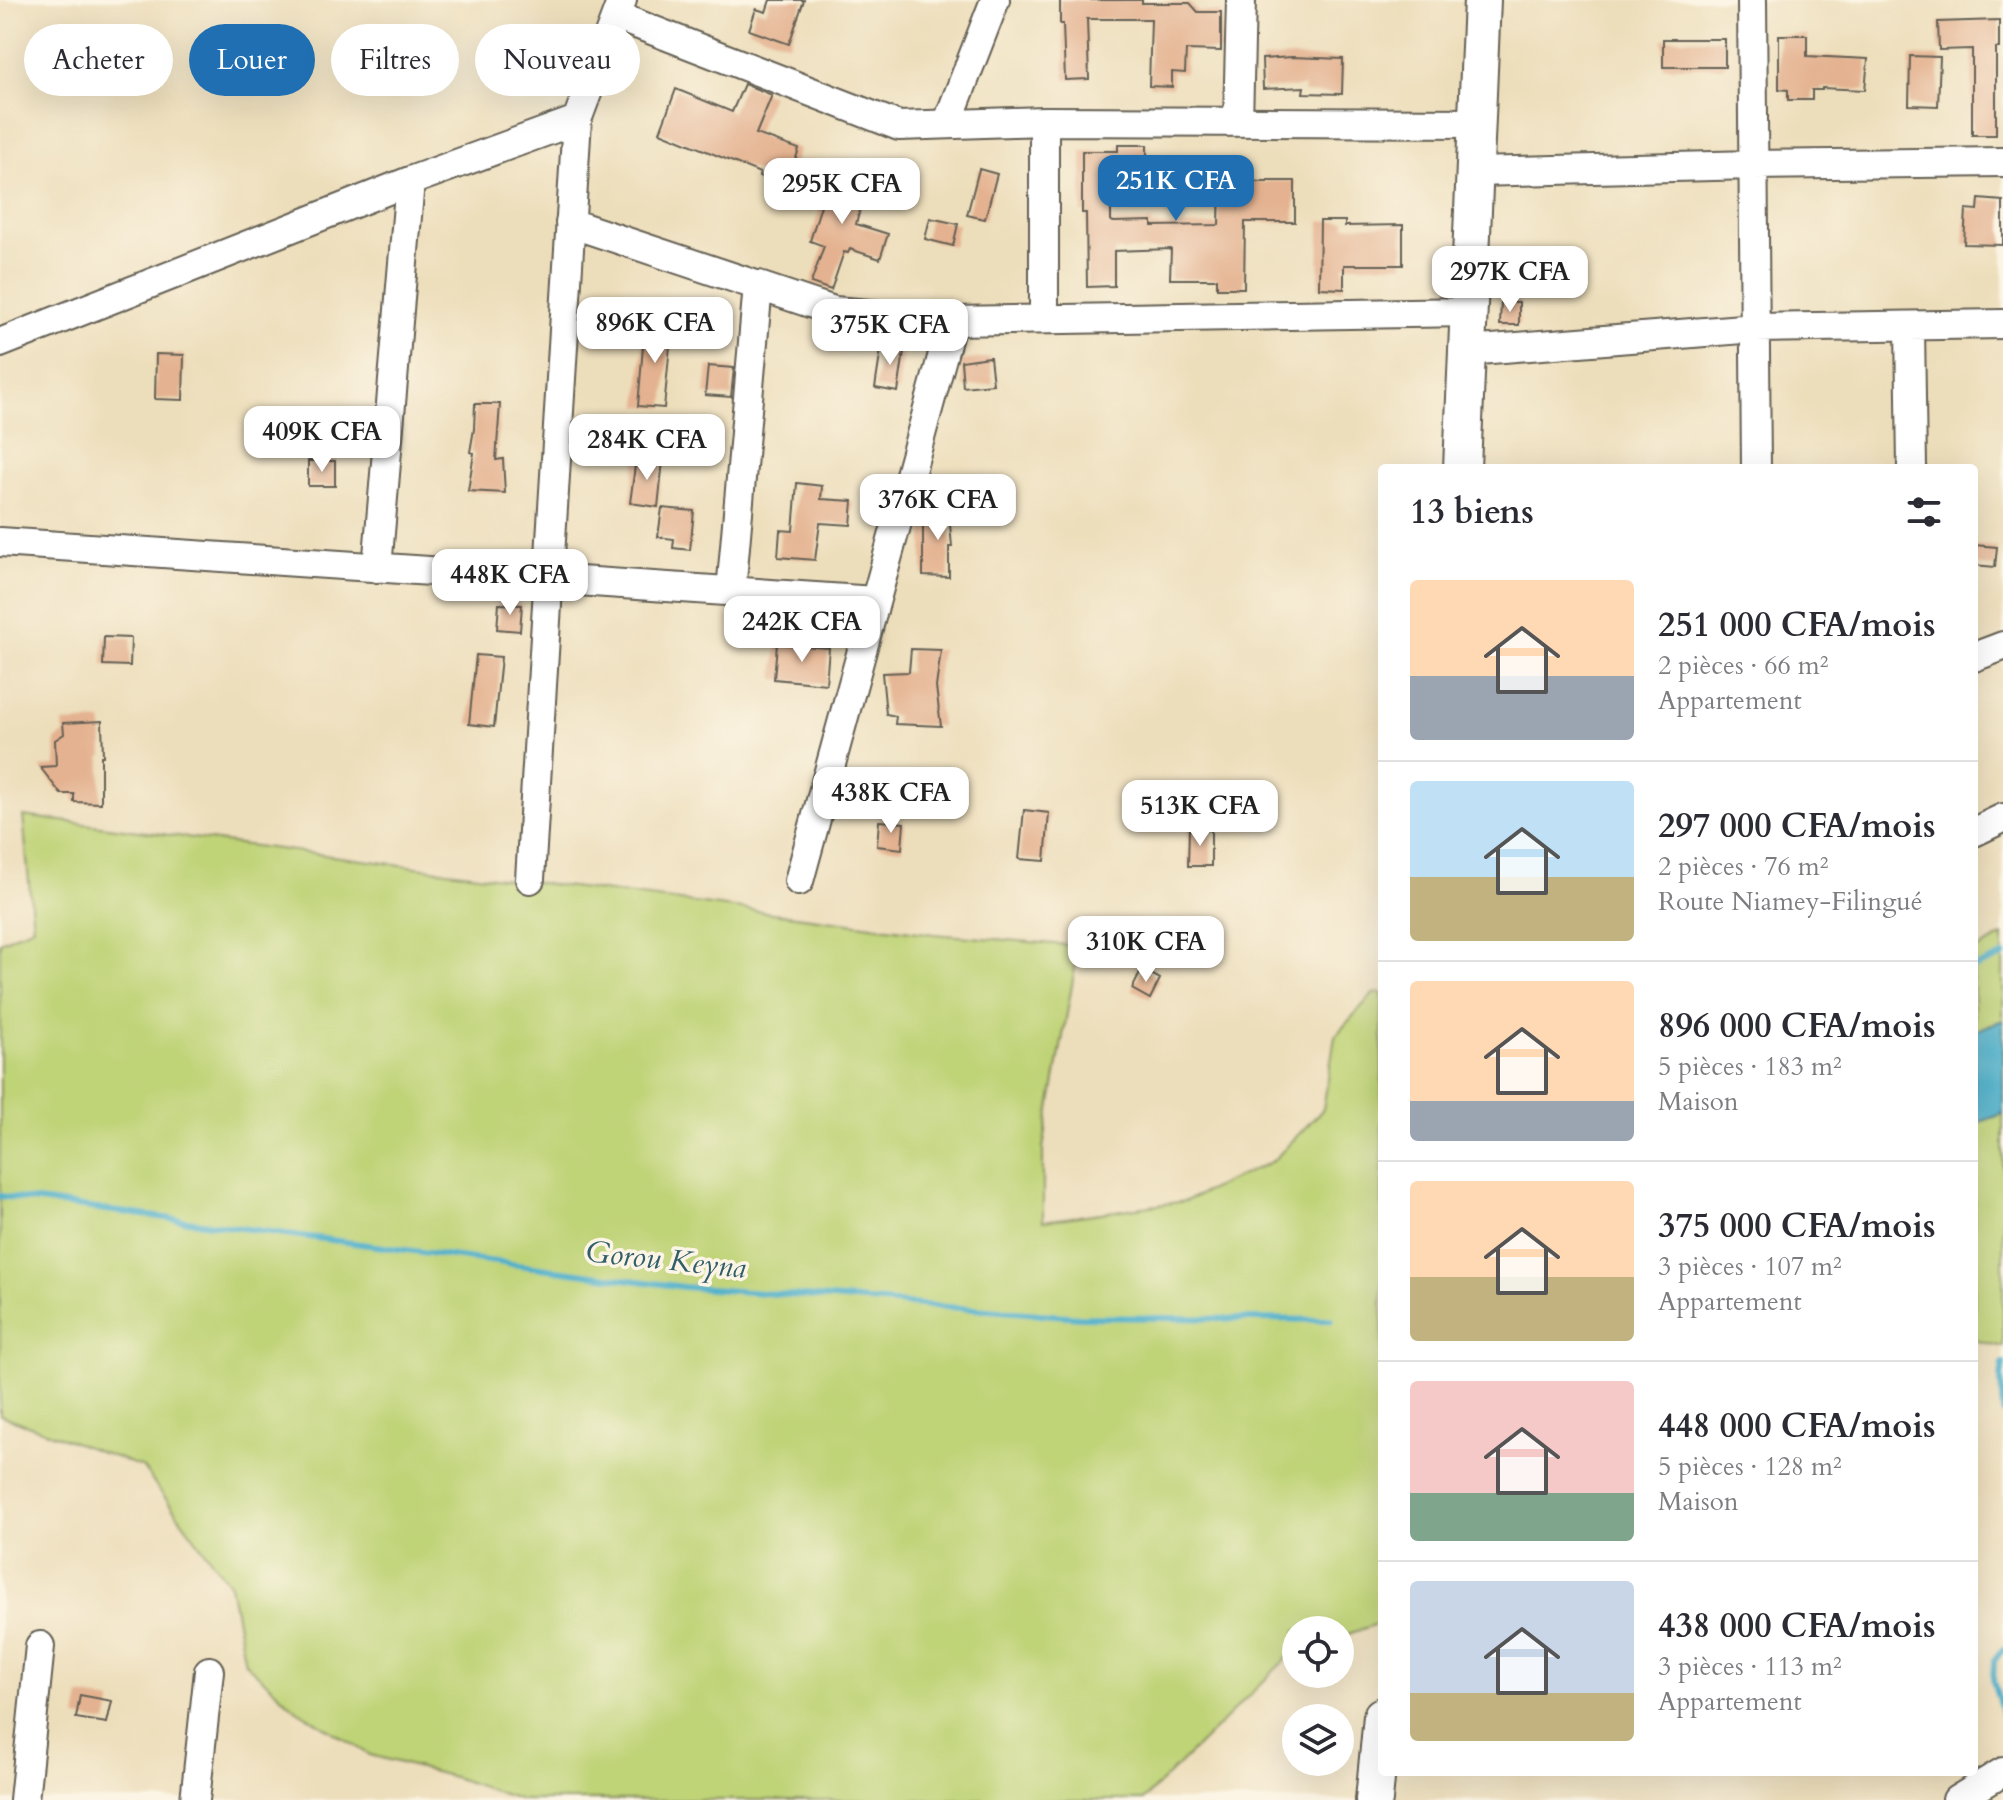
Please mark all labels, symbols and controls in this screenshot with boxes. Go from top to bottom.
chip: Acheter [24,24,173,96]
chip: Louer [189,24,315,96]
chip: Filtres [331,24,459,96]
chip: Nouveau [475,24,640,96]
pin: 251K CFA [1093,155,1259,223]
pin: 295K CFA [759,158,925,226]
text: 251K CFA [1116,163,1236,198]
text: 295K CFA [782,166,902,201]
pin: 297K CFA [1427,246,1593,314]
text: 297K CFA [1450,254,1570,289]
pin: 896K CFA [572,297,738,365]
pin: 375K CFA [807,299,973,367]
text: 896K CFA [595,305,715,340]
text: 375K CFA [830,307,950,342]
pin: 409K CFA [239,406,405,474]
text: 409K CFA [262,414,382,449]
pin: 284K CFA [564,414,730,482]
text: 284K CFA [587,422,707,457]
pin: 376K CFA [855,474,1021,542]
text: 376K CFA [878,482,998,517]
text: 13 biens [1410,489,1534,535]
icon: filters [1902,490,1946,534]
pin: 448K CFA [427,549,593,617]
text: 448K CFA [450,557,570,592]
pin: 242K CFA [719,596,885,664]
text: 251 000 CFA/mois [1658,602,1936,648]
text: 242K CFA [742,604,862,639]
icon: home [1474,612,1570,708]
text: 2 pièces · 66 m² [1658,648,1829,683]
text: Appartement [1658,683,1802,718]
pin: 438K CFA [808,767,974,835]
text: 438K CFA [831,775,951,810]
pin: 513K CFA [1117,780,1283,848]
text: 513K CFA [1140,788,1260,823]
text: 297 000 CFA/mois [1658,803,1936,849]
icon: home [1474,813,1570,909]
text: 2 pièces · 76 m² [1658,849,1829,884]
text: Route Niamey-Filingué [1658,884,1923,919]
pin: 310K CFA [1063,916,1229,984]
text: 310K CFA [1086,924,1206,959]
text: 896 000 CFA/mois [1658,1003,1936,1049]
icon: home [1474,1013,1570,1109]
text: 5 pièces · 183 m² [1658,1049,1842,1084]
text: Maison [1658,1084,1739,1119]
text: 375 000 CFA/mois [1658,1203,1936,1249]
icon: home [1474,1213,1570,1309]
water label: Gorou Keyna [584,1231,748,1289]
text: 3 pièces · 107 m² [1658,1249,1842,1284]
text: Appartement [1658,1284,1802,1319]
text: 448 000 CFA/mois [1658,1403,1936,1449]
icon: home [1474,1413,1570,1509]
text: 5 pièces · 128 m² [1658,1449,1842,1484]
text: Maison [1658,1484,1739,1519]
text: 438 000 CFA/mois [1658,1603,1936,1649]
icon: home [1474,1613,1570,1709]
map controls [1282,1616,1354,1776]
button: locate [1282,1616,1354,1688]
text: 3 pièces · 113 m² [1658,1649,1842,1684]
text: Appartement [1658,1684,1802,1719]
button: layers [1282,1704,1354,1776]

